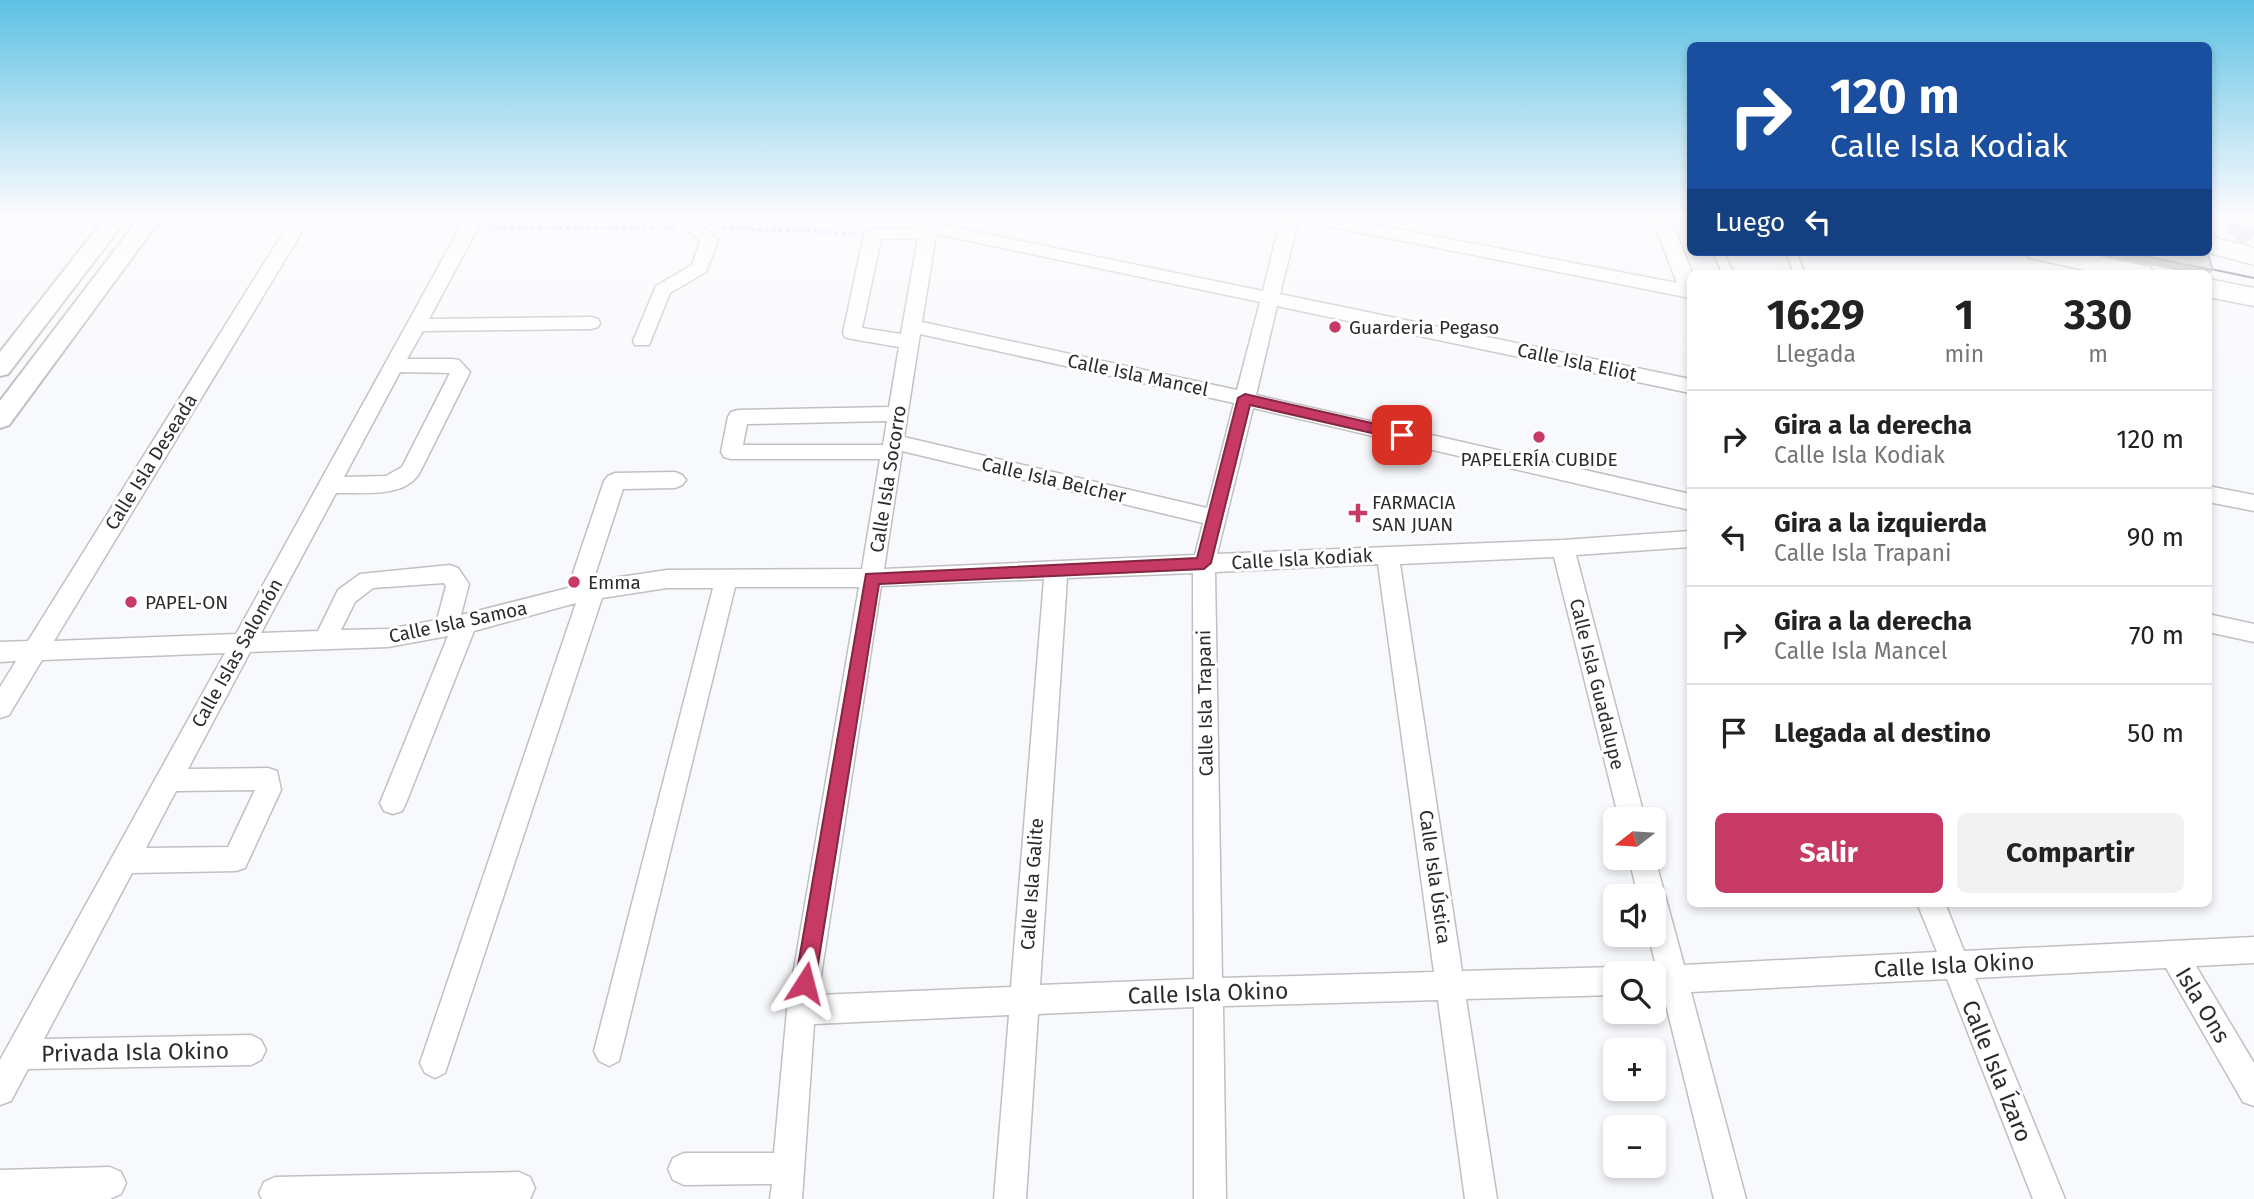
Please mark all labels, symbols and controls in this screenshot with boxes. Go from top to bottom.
text: 120 m [1830,67,1960,126]
icon: right [1715,70,1806,161]
text: Calle Isla Kodiak [1830,127,2068,165]
icon: left [1799,203,1837,241]
text: Luego [1715,207,1785,238]
text: 16:29 [1767,290,1865,340]
text: 1 [1955,290,1974,340]
text: 330 [2064,290,2132,340]
place label: Guarderia Pegaso [1349,316,1499,339]
marker: Guarderia Pegaso [1327,319,1343,335]
street label: Calle Isla Eliot [1515,338,1639,386]
text: Llegada [1775,340,1856,368]
text: min [1945,340,1984,368]
text: m [2088,340,2108,368]
street label: Calle Isla Mancel [1066,349,1211,401]
street label: Calle Isla Deseada [100,390,202,534]
street label: Calle Isla Socorro [865,404,911,554]
pin [1372,405,1432,465]
text: Gira a la derecha [1774,410,1972,441]
icon: arrive [1383,416,1421,454]
icon: right [1715,420,1753,458]
text: 120 m [2116,424,2184,455]
marker: PAPELERÍA CUBIDE [1531,429,1547,445]
text: Calle Isla Kodiak [1774,441,1945,469]
place label: PAPELERÍA CUBIDE [1460,448,1618,471]
street label: Calle Isla Belcher [979,452,1129,508]
place label: FARMACIA SAN JUAN [1372,491,1455,536]
marker: FARMACIA SAN JUAN [1350,505,1366,521]
text: Gira a la izquierda [1774,508,1987,539]
icon: left [1715,518,1753,556]
text: 90 m [2127,522,2184,553]
text: Calle Isla Trapani [1774,539,1951,567]
street label: Calle Isla Kodiak [1231,544,1373,574]
place label: Emma [588,571,641,594]
marker: Emma [566,574,582,590]
street label: Calle Islas Salomón [187,575,287,731]
place label: PAPEL-ON [145,591,228,614]
marker: PAPEL-ON [123,594,139,610]
street label: Calle Isla Samoa [387,596,529,648]
street label: Calle Isla Guadalupe [1565,596,1629,772]
text: Gira a la derecha [1774,606,1972,637]
icon: right [1715,616,1753,654]
text: 70 m [2129,620,2184,651]
street label: Calle Isla Trapani [1192,630,1218,776]
text: Calle Isla Mancel [1774,637,1947,665]
icon: arrive [1715,714,1753,752]
text: Llegada al destino [1774,718,1991,749]
text: 50 m [2127,718,2184,749]
north arrow [1603,807,1666,870]
map controls [1603,807,1666,1178]
street label: Calle Isla Ústica [1414,808,1456,946]
button: Salir [1715,813,1943,893]
button: Compartir [1957,813,2184,893]
street label: Calle Isla Galite [1016,817,1048,951]
button: sound [1603,884,1666,947]
position arrow [768,946,842,1020]
street label: Calle Isla Okino [1873,947,2035,983]
button: search [1603,961,1666,1024]
street label: Isla Ons [2170,962,2236,1048]
street label: Calle Isla Okino [1127,976,1289,1010]
street label: Calle Isla Ízaro [1956,996,2039,1146]
street label: Privada Isla Okino [41,1036,229,1068]
button: + [1603,1038,1666,1101]
button: − [1603,1115,1666,1178]

